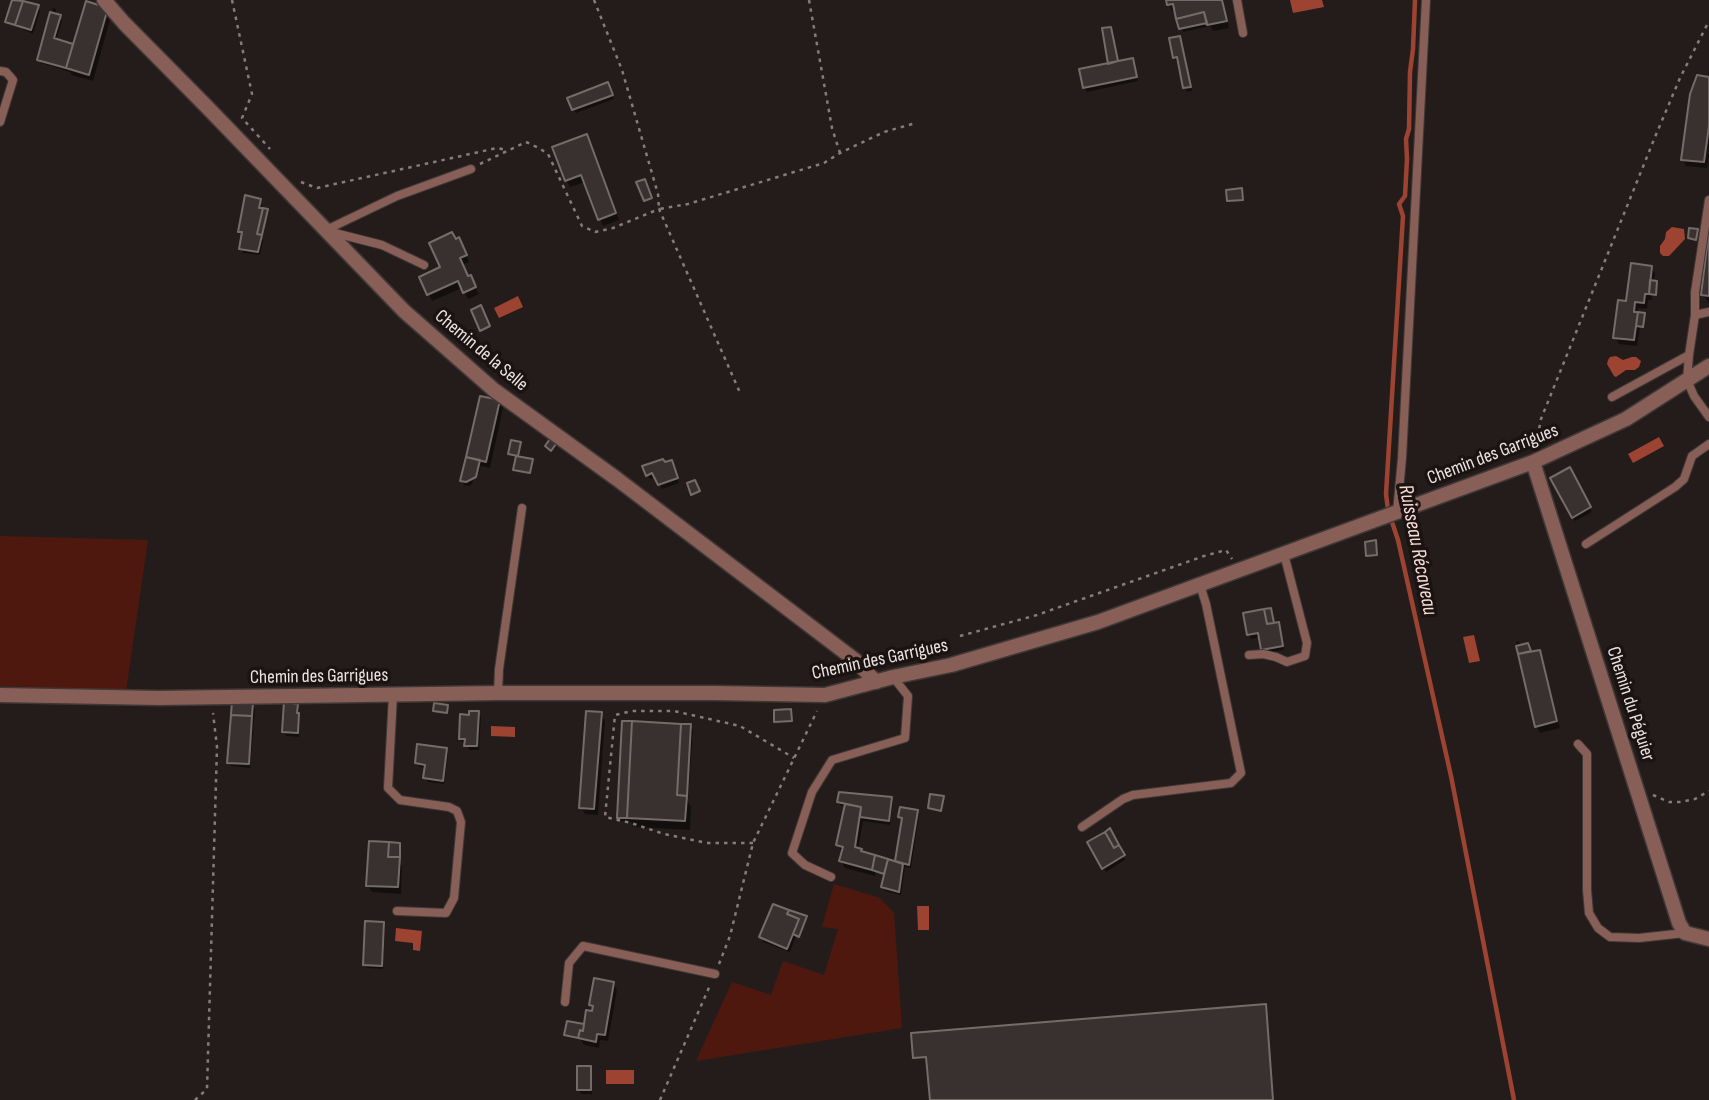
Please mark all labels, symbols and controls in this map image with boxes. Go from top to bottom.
street label: Chemin de la Selle [430,305,532,397]
street label: Chemin des Garrigues [1424,420,1562,490]
water label: Ruisseau Récaveau [1392,483,1442,617]
street label: Chemin des Garrigues [810,634,950,686]
street label: Chemin du Péguier [1601,644,1659,764]
street label: Chemin des Garrigues [250,664,388,690]

